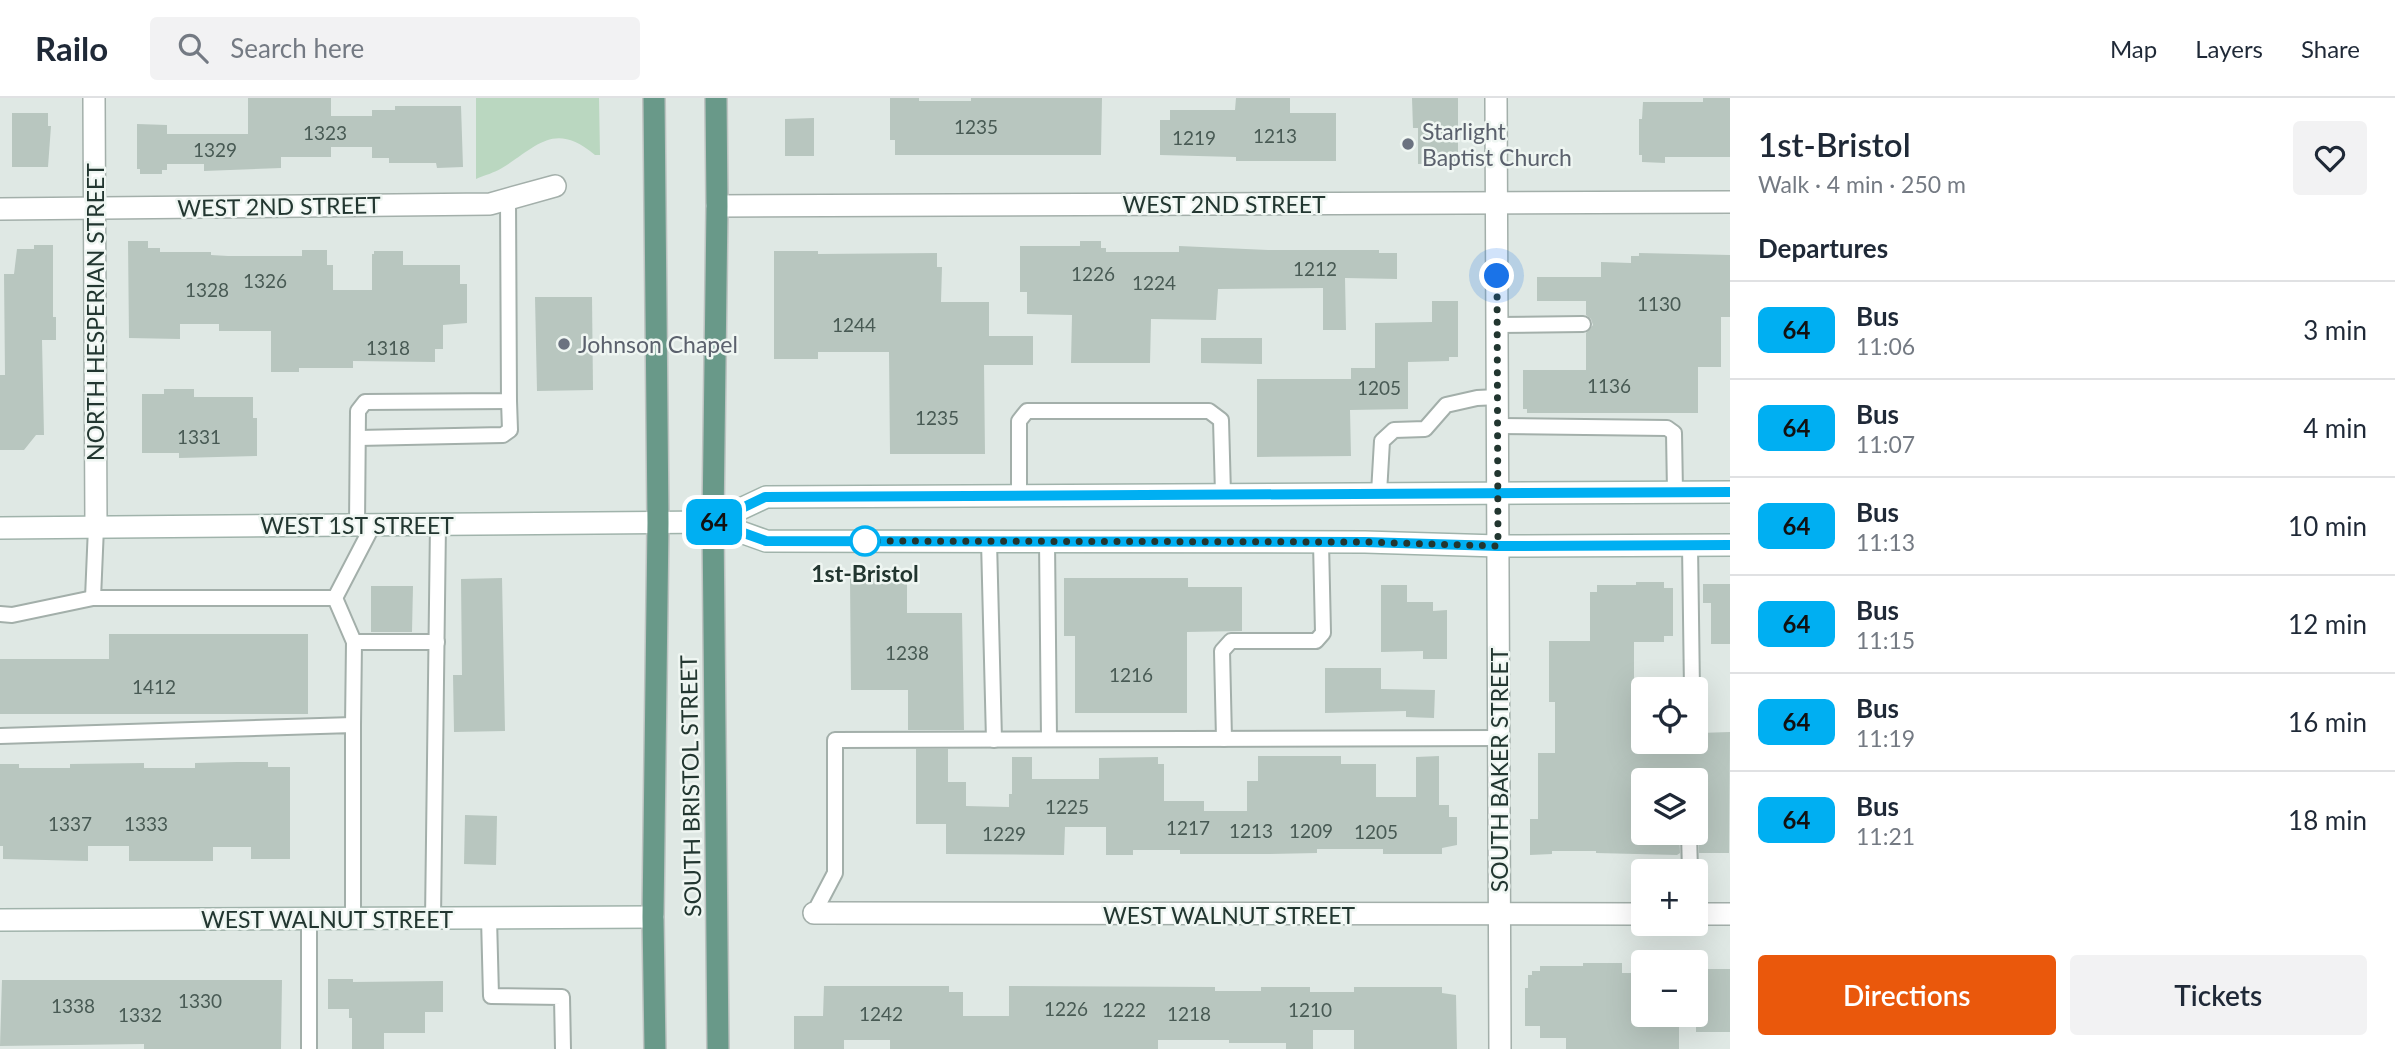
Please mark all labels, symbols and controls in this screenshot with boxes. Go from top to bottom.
search box [150,17,640,80]
text: Railo [35,28,108,68]
icon: search [174,29,212,67]
text: Search here [230,32,364,64]
text: Map [2110,34,2157,63]
text: Layers [2195,34,2263,63]
text: Share [2301,34,2360,63]
house number: 1235 [954,115,998,138]
place label: Starlight Baptist Church [1422,117,1572,171]
house number: 1323 [303,121,347,144]
button: heart [2293,121,2367,195]
house number: 1213 [1253,124,1297,147]
text: 1st-Bristol [1758,124,1911,164]
house number: 1219 [1172,126,1216,149]
marker: Starlight Baptist Church [1400,136,1416,152]
house number: 1329 [193,138,237,161]
street label: NORTH HESPERIAN STREET [81,163,109,461]
text: Walk · 4 min · 250 m [1758,170,1966,198]
street label: WEST 2ND STREET [177,190,381,222]
street label: WEST 2ND STREET [1122,190,1326,218]
text: Departures [1758,232,1888,264]
house number: 1212 [1293,257,1337,280]
your location [1479,258,1514,293]
house number: 1226 [1071,262,1115,285]
house number: 1326 [243,269,287,292]
house number: 1224 [1132,271,1176,294]
house number: 1328 [185,278,229,301]
house number: 1130 [1637,292,1681,315]
text: Bus [1856,300,1899,332]
house number: 1244 [832,313,876,336]
text: 3 min [2303,314,2367,346]
text: 64 [1783,315,1810,344]
place label: Johnson Chapel [578,330,738,358]
text: 11:06 [1856,332,1915,360]
house number: 1318 [366,336,410,359]
marker: Johnson Chapel [556,336,572,352]
house number: 1136 [1587,374,1631,397]
house number: 1205 [1357,376,1401,399]
text: Bus [1856,398,1899,430]
house number: 1235 [915,406,959,429]
text: 4 min [2303,412,2367,444]
text: 64 [1783,413,1810,442]
house number: 1331 [177,425,221,448]
text: 11:07 [1856,430,1915,458]
text: Bus [1856,496,1899,528]
line badge: 64 [682,499,746,545]
text: 64 [700,507,728,536]
text: 10 min [2288,510,2367,542]
street label: WEST 1ST STREET [260,511,454,539]
text: 64 [1783,511,1810,540]
marker: 1st-Bristol [850,526,880,556]
text: 11:13 [1856,528,1915,556]
place label: 1st-Bristol [811,559,919,587]
text: Bus [1856,594,1899,626]
text: 12 min [2288,608,2367,640]
text: 64 [1783,609,1810,638]
text: 11:15 [1856,626,1915,654]
house number: 1238 [885,641,929,664]
street label: SOUTH BAKER STREET [1485,647,1513,892]
street label: SOUTH BRISTOL STREET [674,654,706,917]
house number: 1216 [1109,663,1153,686]
house number: 1412 [132,675,176,698]
map controls [1631,677,1708,1027]
button: locate [1631,677,1708,754]
text: Bus [1856,692,1899,724]
text: 16 min [2288,706,2367,738]
text: 64 [1783,707,1810,736]
text: 11:19 [1856,724,1915,752]
button: layers [1631,768,1708,845]
text: Bus [1856,790,1899,822]
house number: 1225 [1045,795,1089,818]
text: 18 min [2288,804,2367,836]
text: 64 [1783,805,1810,834]
house number: 1337 [48,812,92,835]
house number: 1333 [124,812,168,835]
house number: 1217 [1166,816,1210,839]
house number: 1213 [1229,819,1273,842]
house number: 1209 [1289,819,1333,842]
house number: 1205 [1354,820,1398,843]
house number: 1229 [982,822,1026,845]
text: 11:21 [1856,822,1915,850]
button: + [1631,859,1708,936]
street label: WEST WALNUT STREET [1103,901,1355,929]
street label: WEST WALNUT STREET [201,905,453,933]
button: − [1631,950,1708,1027]
button: Directions [1758,955,2056,1035]
button: Tickets [2070,955,2367,1035]
house number: 1330 [178,989,222,1012]
house number: 1338 [51,994,95,1017]
house number: 1226 [1044,997,1088,1020]
house number: 1222 [1102,998,1146,1021]
house number: 1210 [1288,998,1332,1021]
house number: 1242 [859,1002,903,1025]
house number: 1218 [1167,1002,1211,1025]
house number: 1332 [118,1003,162,1026]

